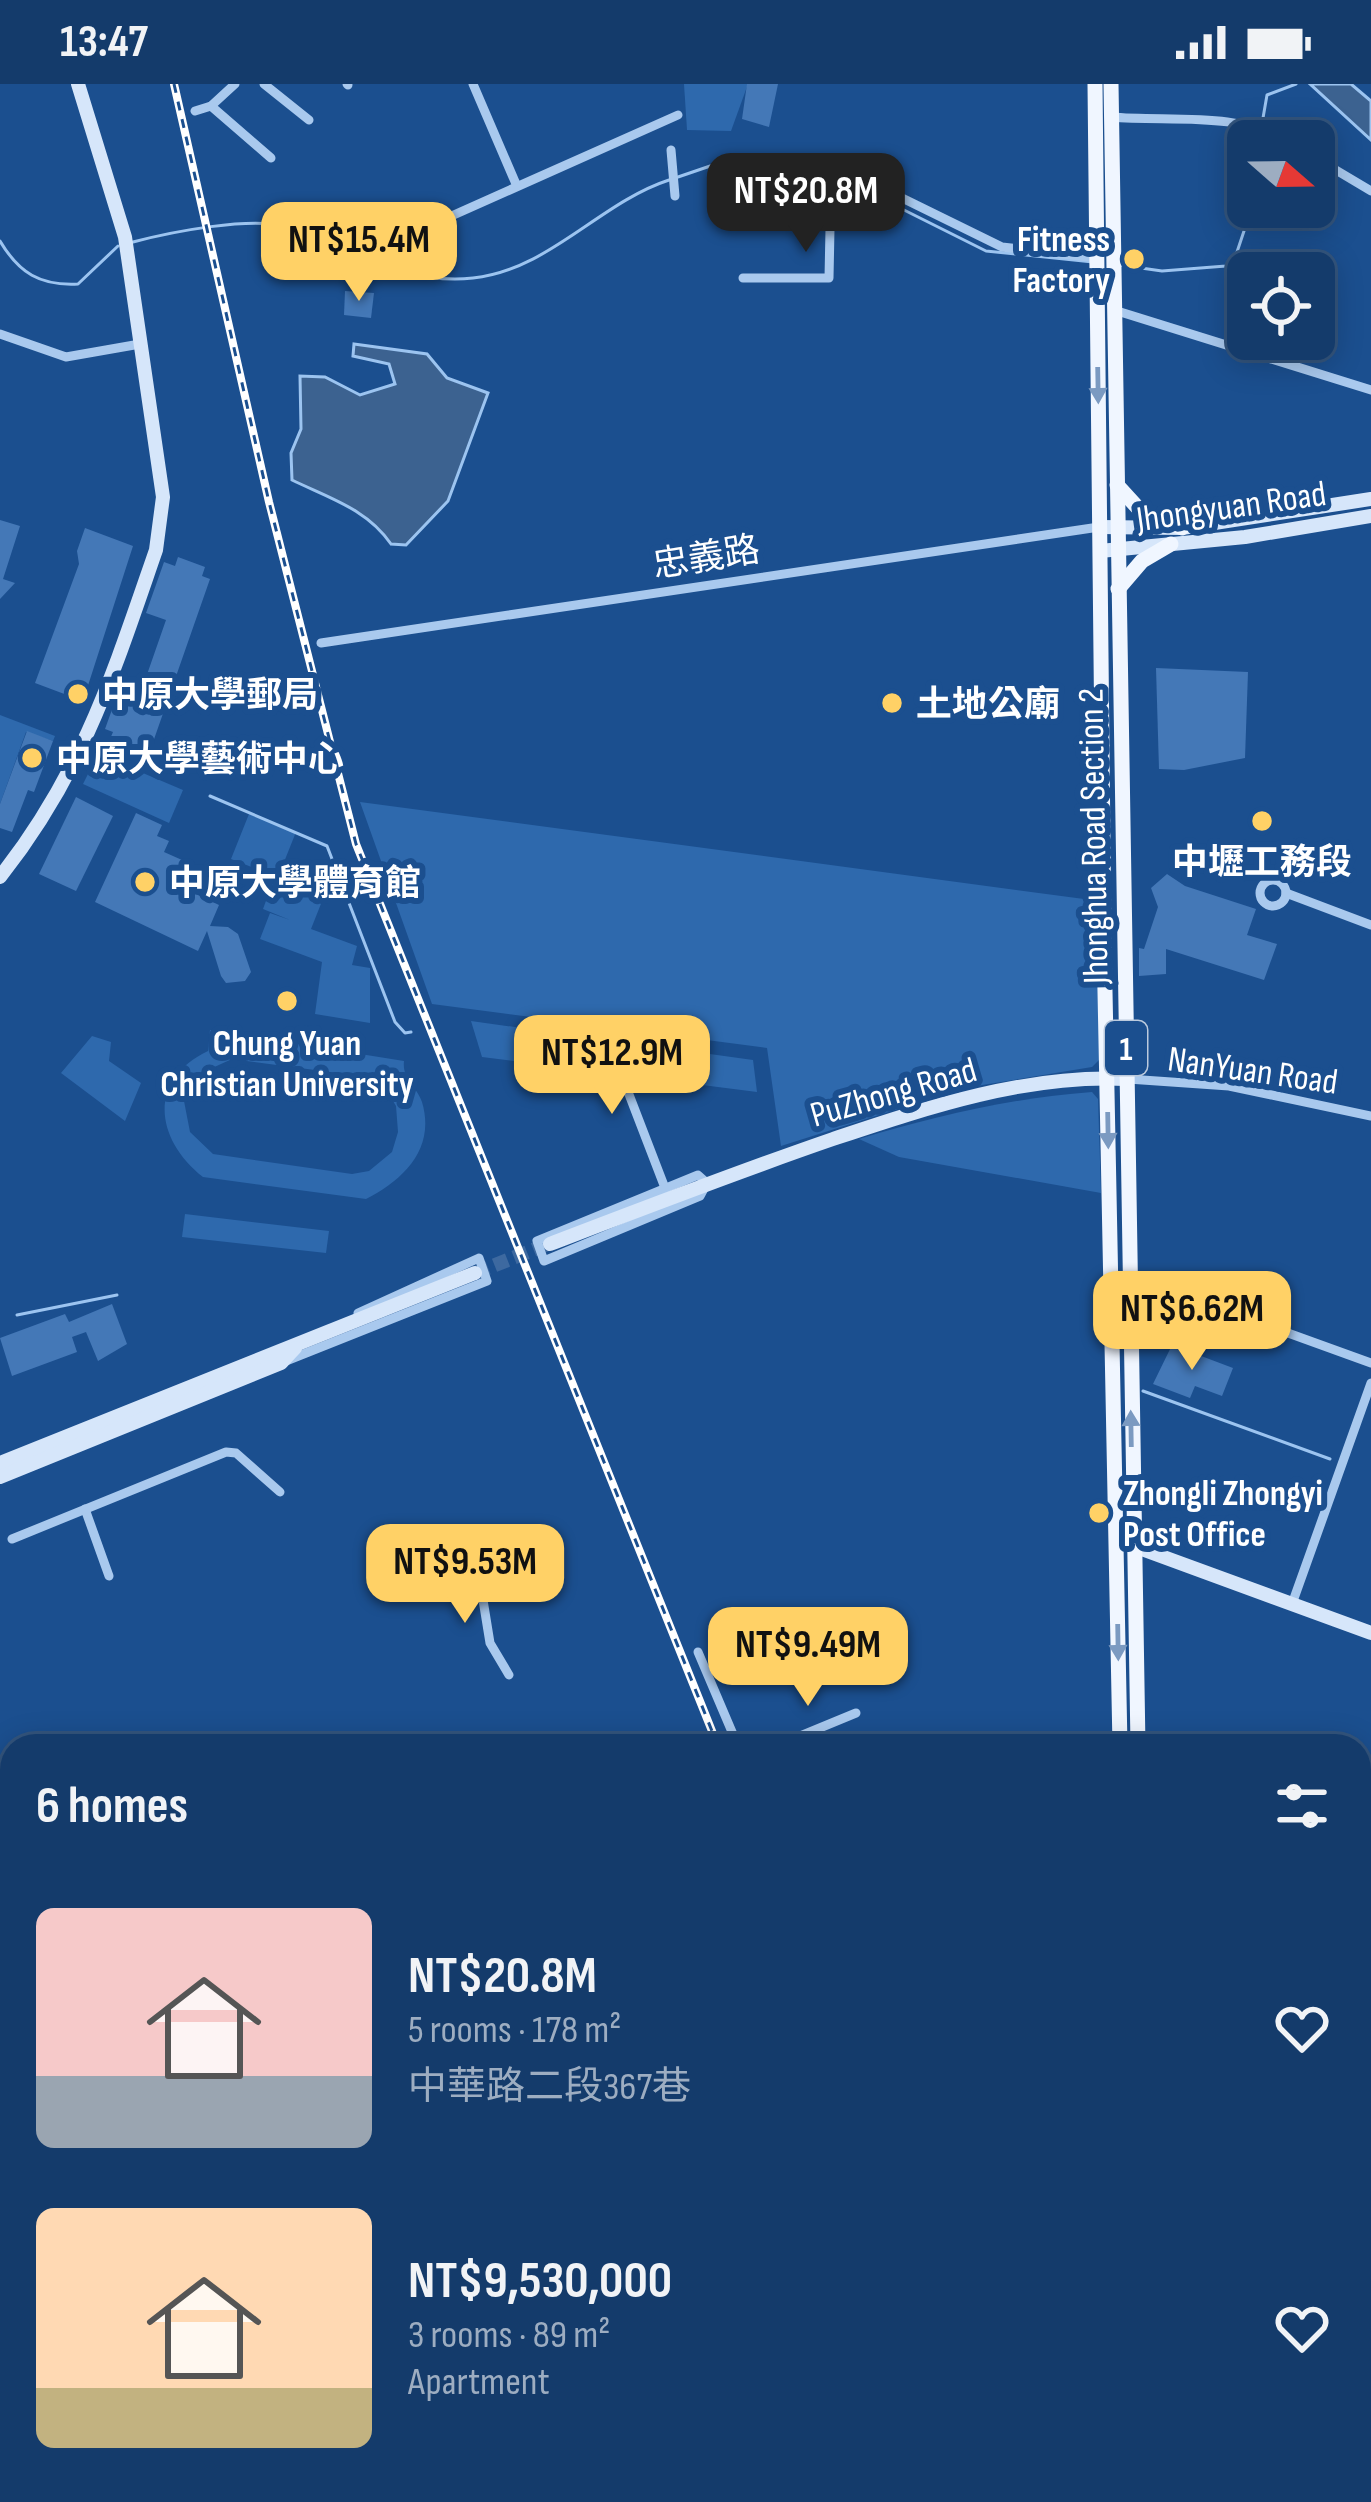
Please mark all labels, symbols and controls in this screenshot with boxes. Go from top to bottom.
text: 13:47 [60,15,148,70]
north arrow [1227,120,1335,228]
map controls [1227,120,1335,360]
pin: NT$20.8M [682,153,930,255]
text: NT$20.8M [734,168,878,215]
pin: NT$15.4M [235,202,483,304]
text: NT$15.4M [288,217,430,264]
place label: Fitness Factory [1013,219,1110,303]
marker: Fitness Factory [1121,246,1147,272]
button: locate [1227,252,1335,360]
one-way arrow [1088,367,1108,405]
street label: Jhongyuan Road [1133,473,1329,542]
street label: 忠義路 [650,529,763,588]
place label: 中原大學郵局 [102,675,318,718]
marker: 中原大學郵局 [65,681,91,707]
place label: 土地公廟 [916,684,1060,727]
street label: Jhonghua Road Section 2 [1070,688,1119,985]
marker: 土地公廟 [879,690,905,716]
place label: 中原大學藝術中心 [56,739,344,782]
marker: 中原大學藝術中心 [19,745,45,771]
marker: 中壢工務段 [1249,808,1275,834]
place label: 中壢工務段 [1172,842,1352,885]
place label: 中原大學體育館 [169,863,421,906]
marker: 中原大學體育館 [132,869,158,895]
marker: Chung Yuan Christian University [274,988,300,1014]
pin: NT$12.9M [488,1015,736,1117]
road number: 1 [1105,1021,1147,1075]
place label: Chung Yuan Christian University [160,1023,414,1107]
text: NT$12.9M [541,1030,683,1077]
street label: NanYuan Road [1165,1038,1340,1105]
street label: PuZhong Road [806,1049,982,1138]
one-way arrow [1098,1112,1117,1150]
pin: NT$6.62M [1068,1271,1316,1373]
text: NT$6.62M [1120,1286,1264,1333]
one-way arrow [1122,1409,1141,1447]
place label: Zhongli Zhongyi Post Office [1123,1473,1323,1557]
marker: Zhongli Zhongyi Post Office [1086,1500,1112,1526]
pin: NT$9.53M [341,1524,589,1626]
text: NT$9.53M [393,1539,537,1586]
pin: NT$9.49M [684,1607,932,1709]
text: NT$9.49M [735,1622,881,1669]
one-way arrow [1108,1624,1128,1662]
icon: filters [1269,1773,1335,1839]
text: 6 homes [36,1776,188,1837]
text: NT$20.8M [408,1946,597,2007]
icon: home [132,1956,276,2100]
icon: heart [1269,1995,1335,2061]
text: 5 rooms · 178 m² [408,2007,621,2054]
text: 中華路二段367巷 [408,2064,691,2111]
text: NT$9,530,000 [408,2251,672,2312]
icon: home [132,2256,276,2400]
icon: heart [1269,2295,1335,2361]
text: 3 rooms · 89 m² [408,2312,610,2359]
text: Apartment [408,2359,550,2406]

